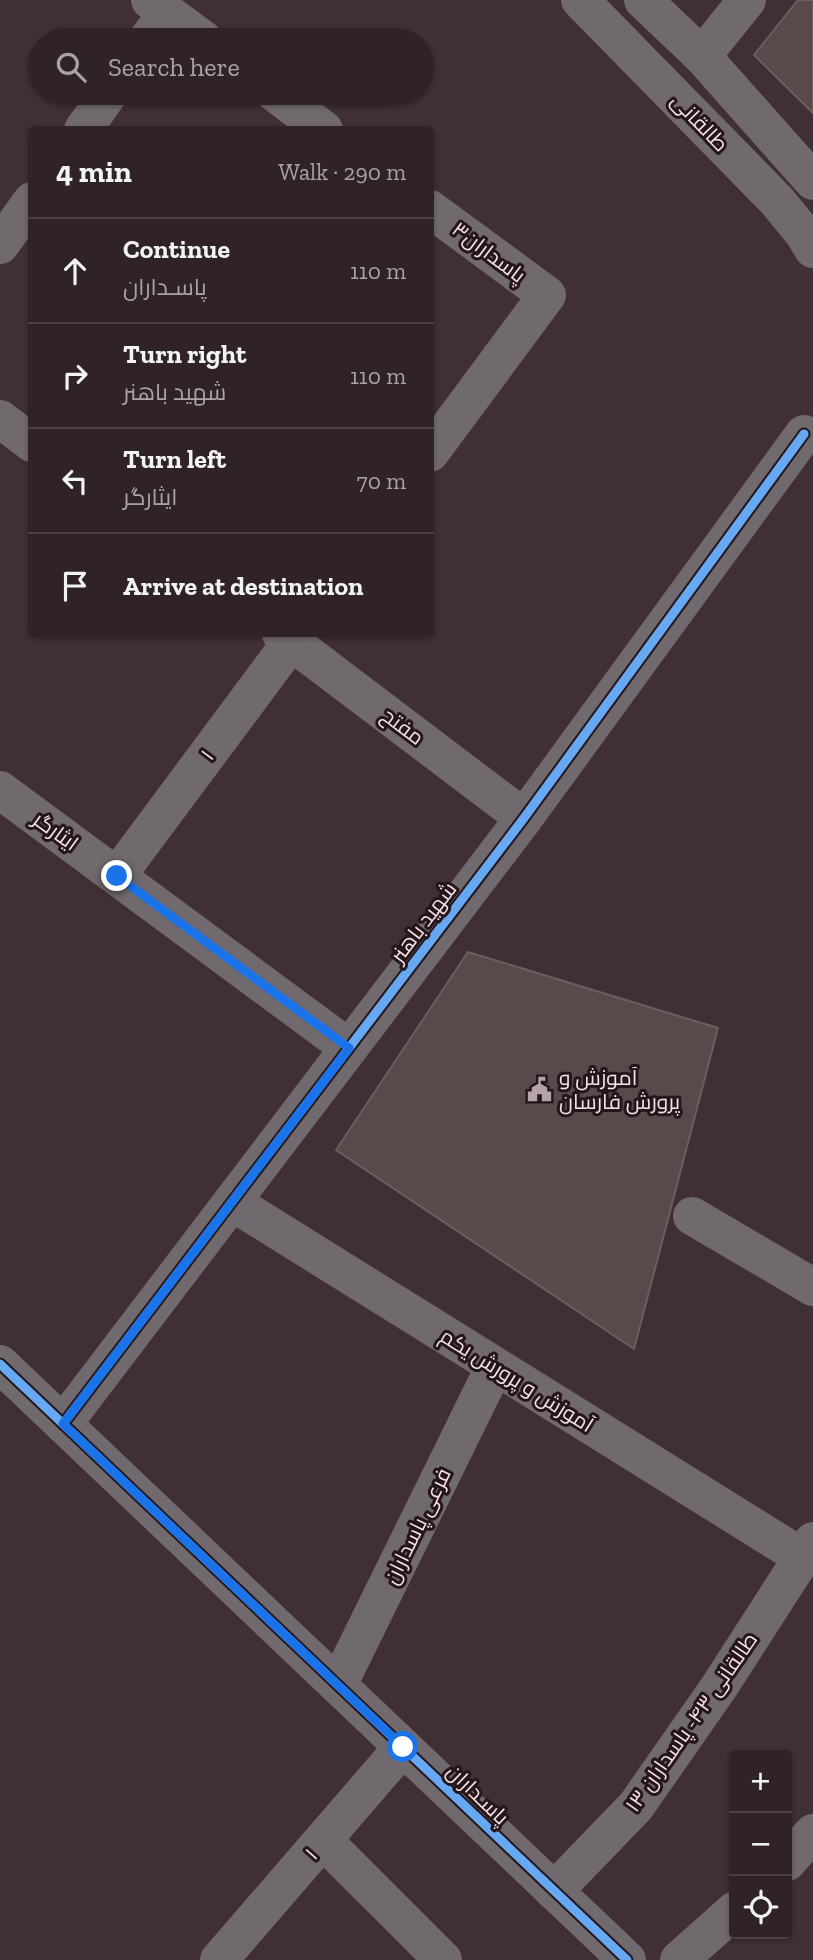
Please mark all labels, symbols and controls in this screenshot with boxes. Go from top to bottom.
search box [28,28,434,105]
icon: search [52,48,90,86]
text: Search here [108,51,240,83]
street label: طالقانی [666,88,734,157]
text: 4 min [56,154,132,190]
text: Walk · 290 m [278,158,406,186]
street label: پاسداران۳ [446,216,531,290]
text: Continue [123,233,230,265]
icon: ahead [56,252,94,290]
text: 110 m [350,257,406,285]
text: پاسـداران [123,273,207,301]
text: Turn right [123,338,246,370]
icon: right [56,357,94,395]
text: 110 m [350,362,406,390]
text: شهید باهنر [123,378,226,406]
text: Turn left [123,443,226,475]
icon: left [56,462,94,500]
text: 70 m [357,467,406,495]
text: ایثارگر [123,483,177,511]
icon: arrive [56,567,94,605]
text: Arrive at destination [123,570,363,602]
street label: مفتح [376,702,429,752]
street label: ۱ [195,745,219,765]
street label: ایثارگر [28,806,83,856]
route end [101,860,132,891]
street label: شهید باهنر [384,877,462,969]
place label: آموزش و پرورش فارسان [559,1065,680,1116]
public building icon: آموزش و پرورش فارسان [525,1075,553,1103]
street label: آموزش و پرورش یکم [435,1323,598,1439]
street label: فرعی پاسداران [378,1464,458,1589]
street label: طالقانی ۴۳- پاسداران ۱۳ [620,1628,764,1818]
route start [387,1731,418,1762]
map controls [729,1750,792,1939]
button: + [729,1750,792,1813]
street label: پاسـداران [440,1758,514,1831]
button: − [729,1813,792,1876]
street label: ۱ [299,1843,323,1865]
button: locate [729,1876,792,1939]

